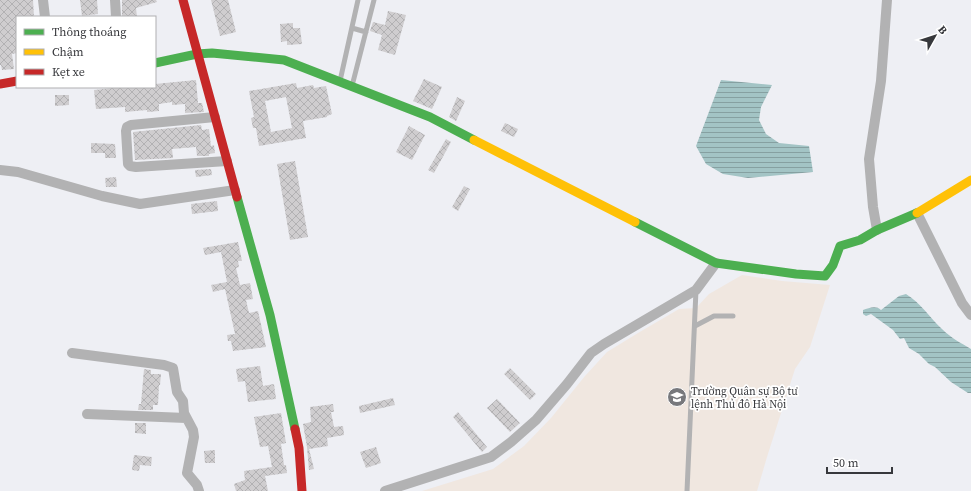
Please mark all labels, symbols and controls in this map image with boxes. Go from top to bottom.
legend [16,16,156,88]
north arrow [915,16,955,56]
text: B [934,23,950,38]
text: Thông thoáng [52,24,127,40]
text: Chậm [52,44,84,60]
text: Kẹt xe [52,64,85,80]
place label: Trường Quân sự Bộ tư lệnh Thủ đô Hà Nội [691,384,798,412]
school or university icon: Trường Quân sự Bộ tư lệnh Thủ đô Hà Nội [666,386,688,408]
scale bar [827,449,892,475]
text: 50 m [833,455,859,471]

